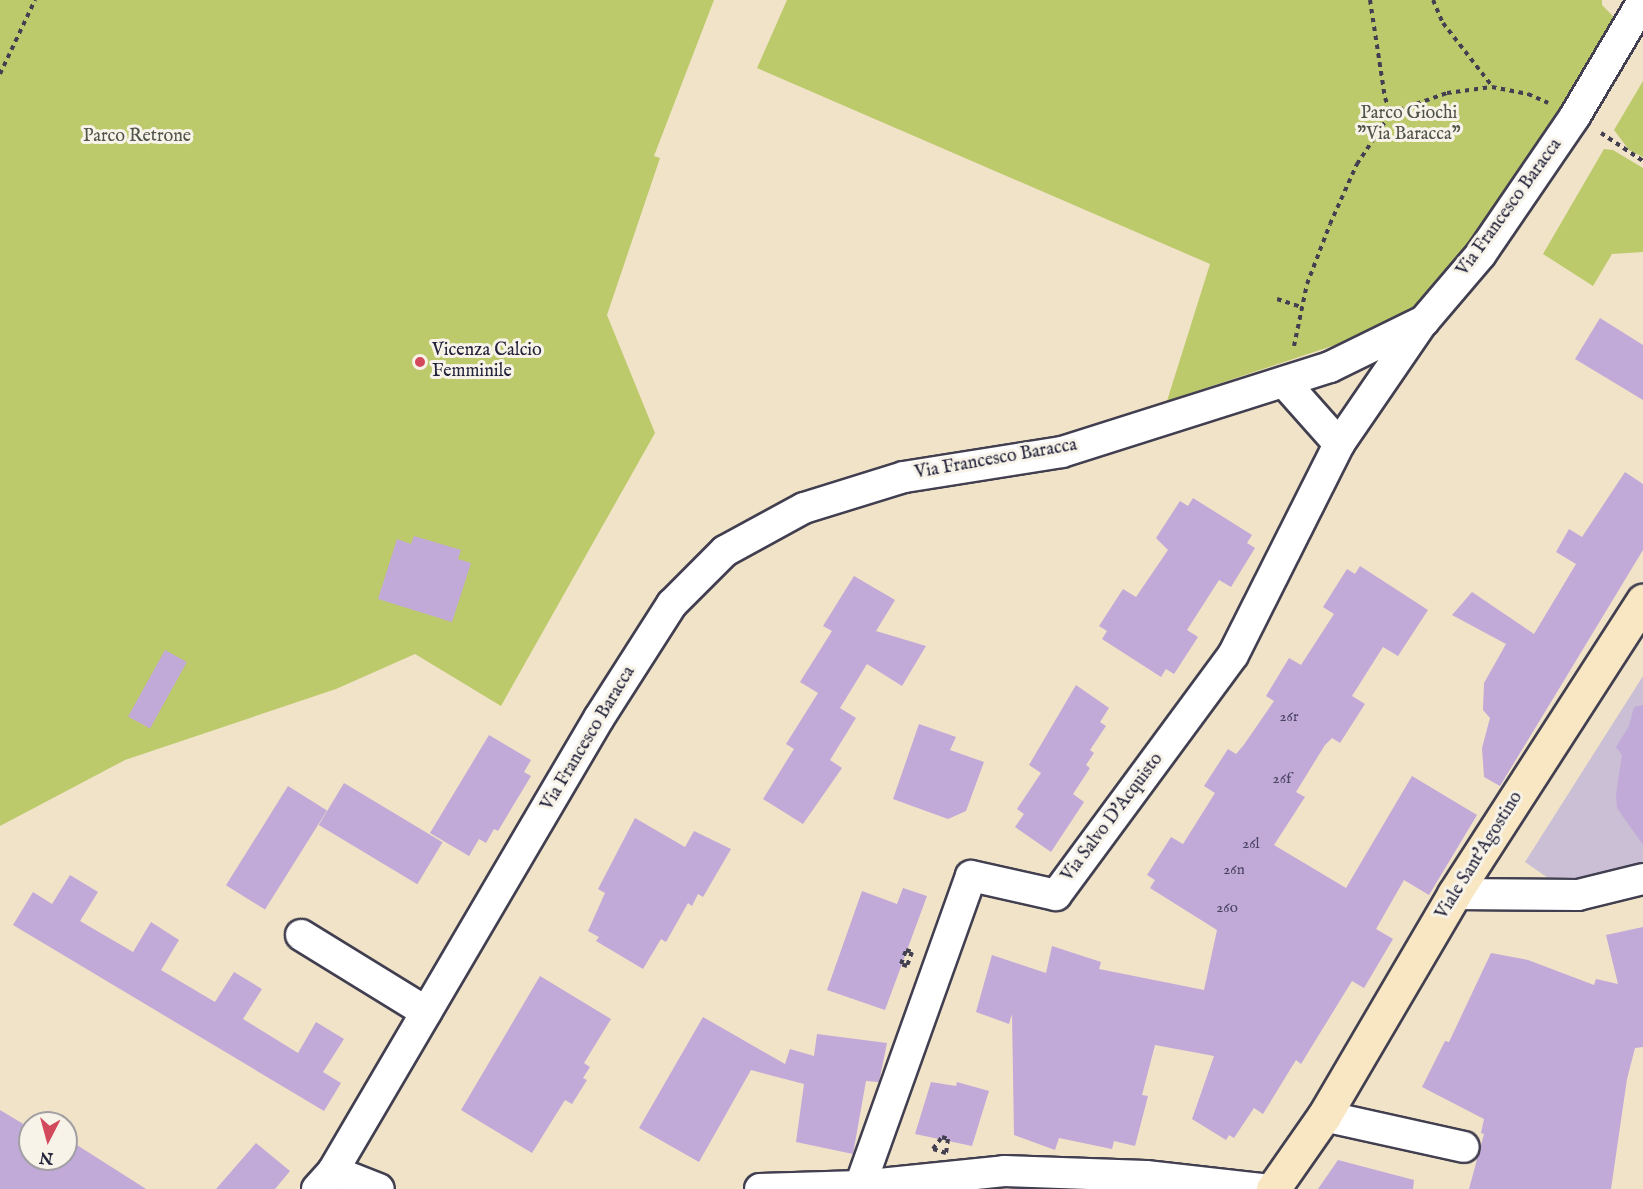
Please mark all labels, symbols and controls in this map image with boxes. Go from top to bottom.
park label: Parco Giochi "Via Baracca" [1357,104,1461,146]
park label: Parco Retrone [83,126,191,148]
street label: Via Francesco Baracca [1453,135,1567,281]
place label: Vicenza Calcio Femminile [432,341,542,384]
marker: Vicenza Calcio Femminile [413,355,427,369]
street label: Via Francesco Baracca [913,435,1079,485]
street label: Via Francesco Baracca [537,663,641,815]
house number: 26r [1280,708,1298,726]
street label: Via Salvo D'Acquisto [1058,750,1168,886]
house number: 26f [1273,770,1291,788]
street label: Viale Sant'Agostino [1432,788,1528,924]
house number: 26l [1242,835,1260,853]
house number: 26n [1223,861,1245,879]
house number: 26o [1216,899,1238,917]
north arrow [18,1111,78,1171]
text: N [38,1146,54,1168]

